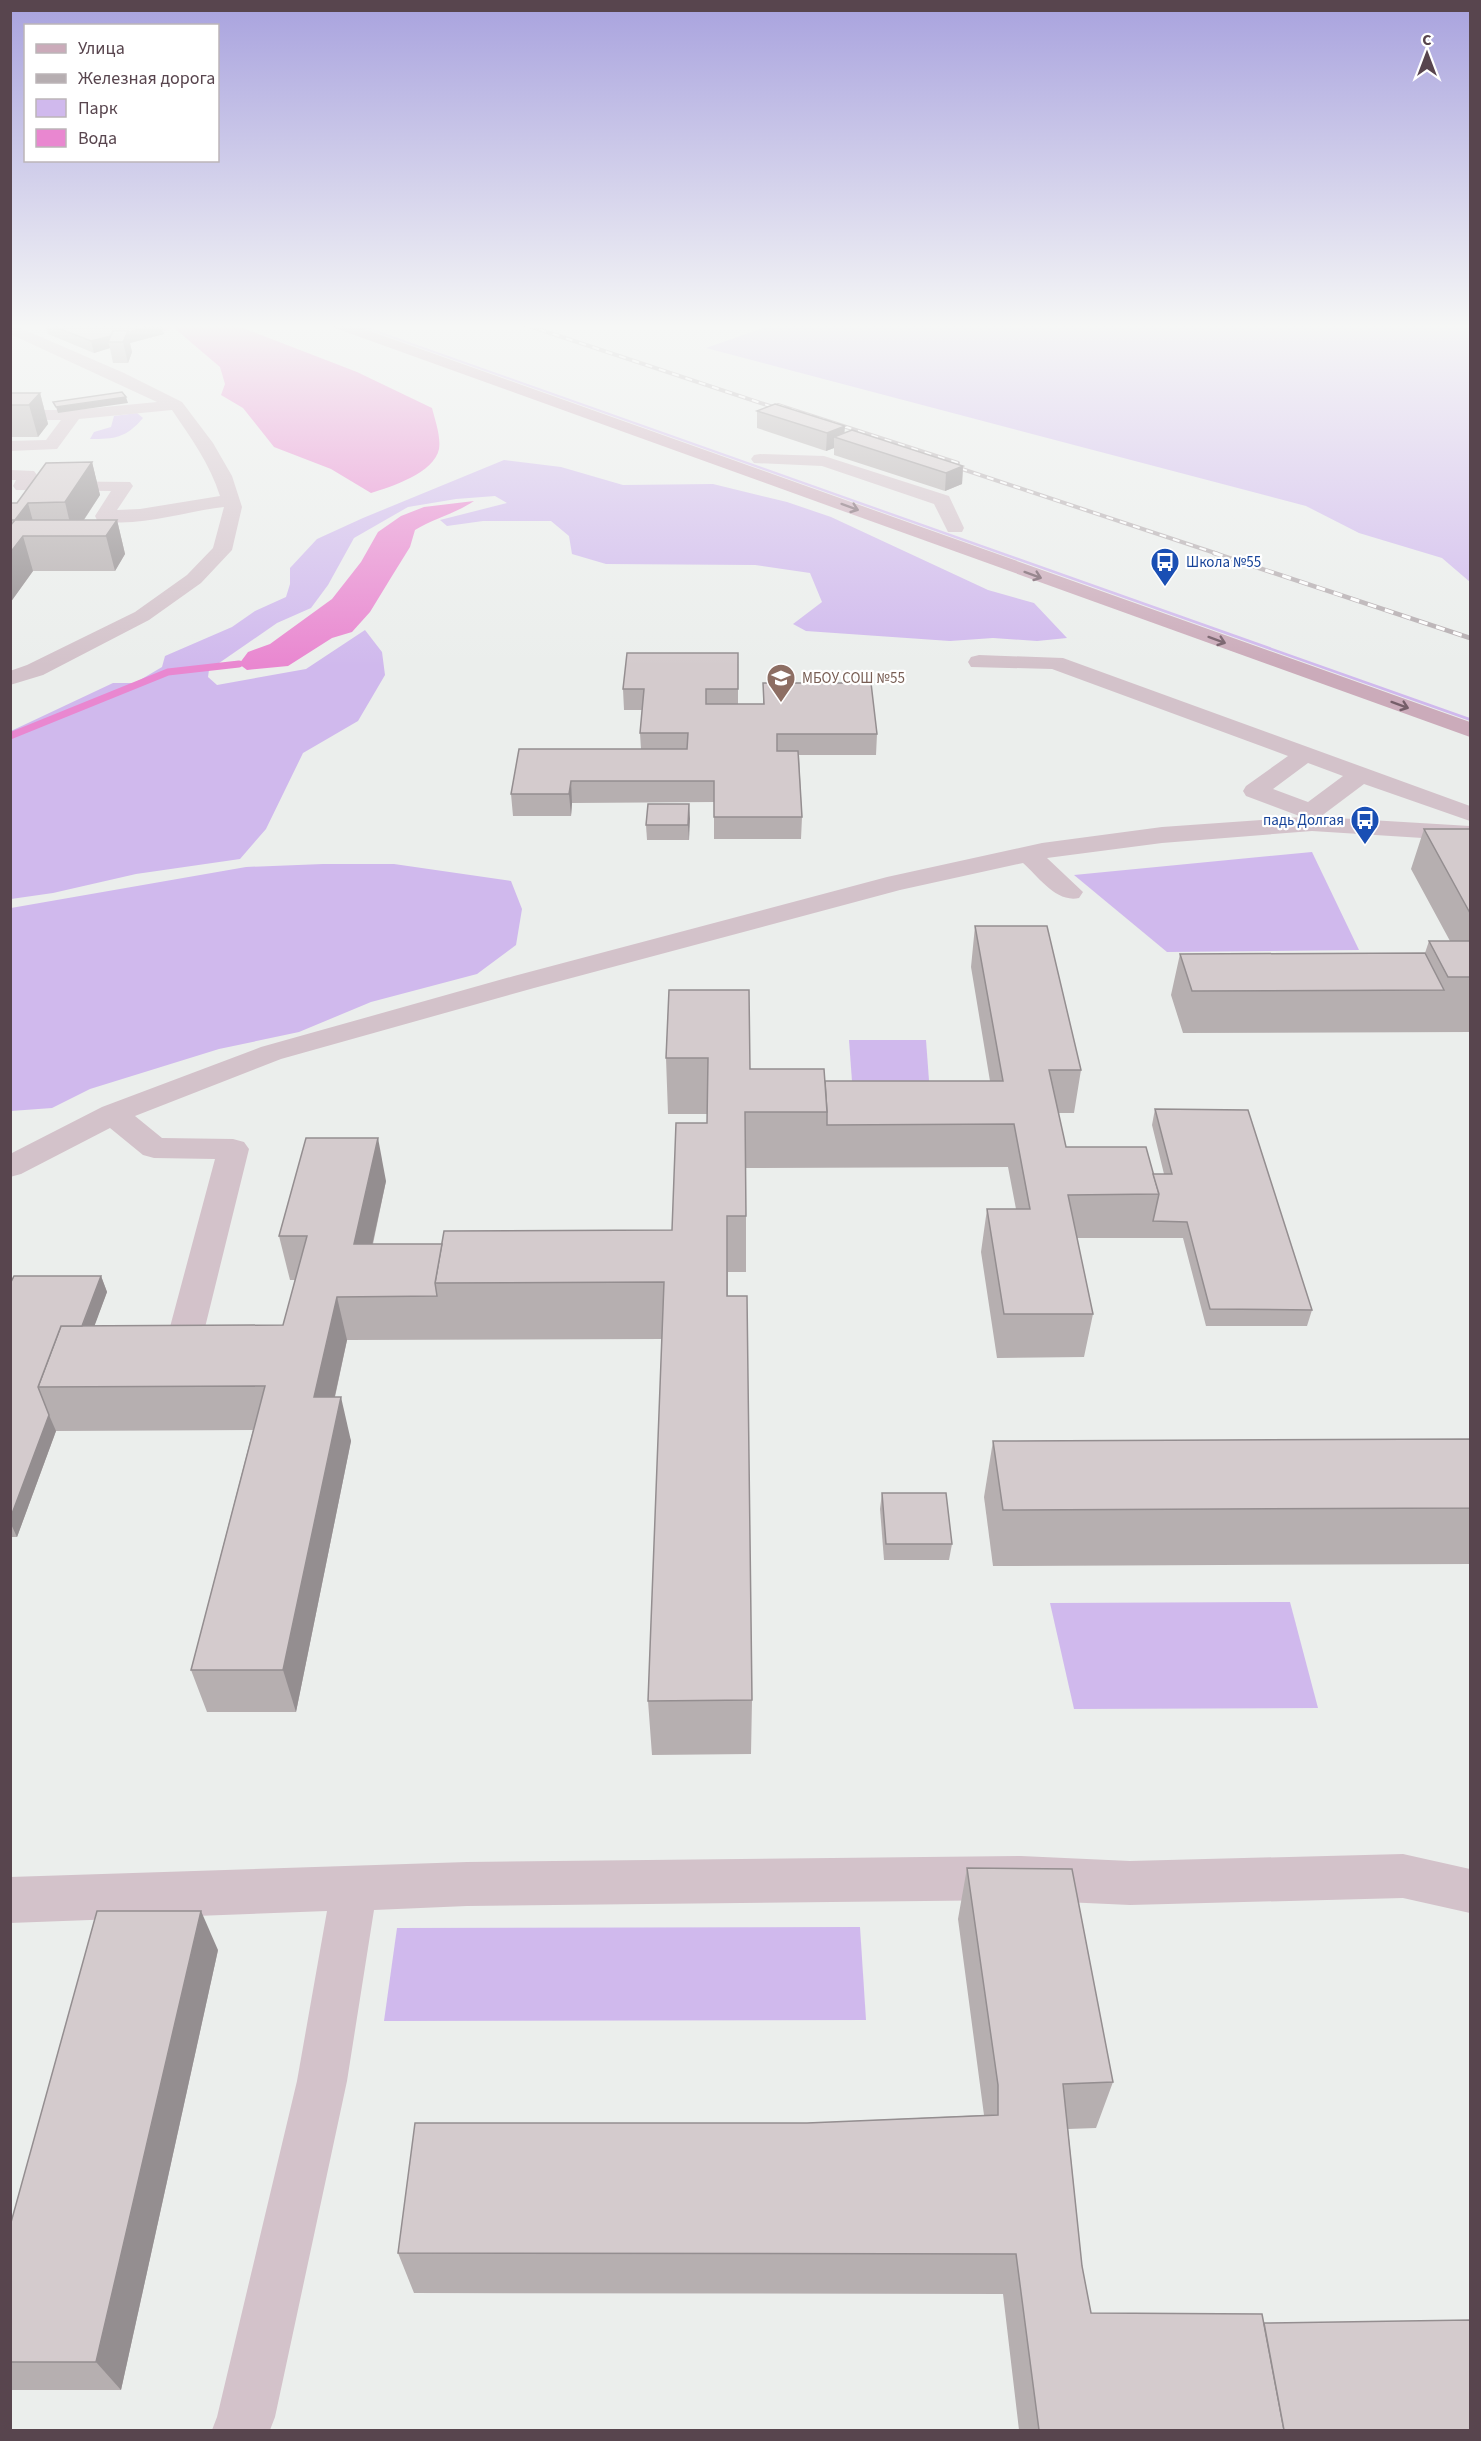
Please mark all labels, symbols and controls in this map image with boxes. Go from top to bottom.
legend [24,24,219,162]
north arrow [1397,24,1457,84]
text: С [1422,29,1432,51]
text: Улица [78,36,125,61]
text: Железная дорога [78,66,215,91]
text: Парк [78,96,118,121]
text: Вода [78,126,117,151]
one-way arrow [840,502,859,513]
bus stop icon: Школа №55 [1149,546,1181,588]
place label: Школа №55 [1186,552,1261,573]
one-way arrow [1023,570,1042,581]
one-way arrow [1207,635,1226,646]
school or university icon: МБОУ СОШ №55 [765,662,797,704]
place label: МБОУ СОШ №55 [802,668,905,689]
one-way arrow [1391,701,1409,712]
bus stop icon: падь Долгая [1349,804,1381,846]
place label: падь Долгая [1263,810,1344,831]

